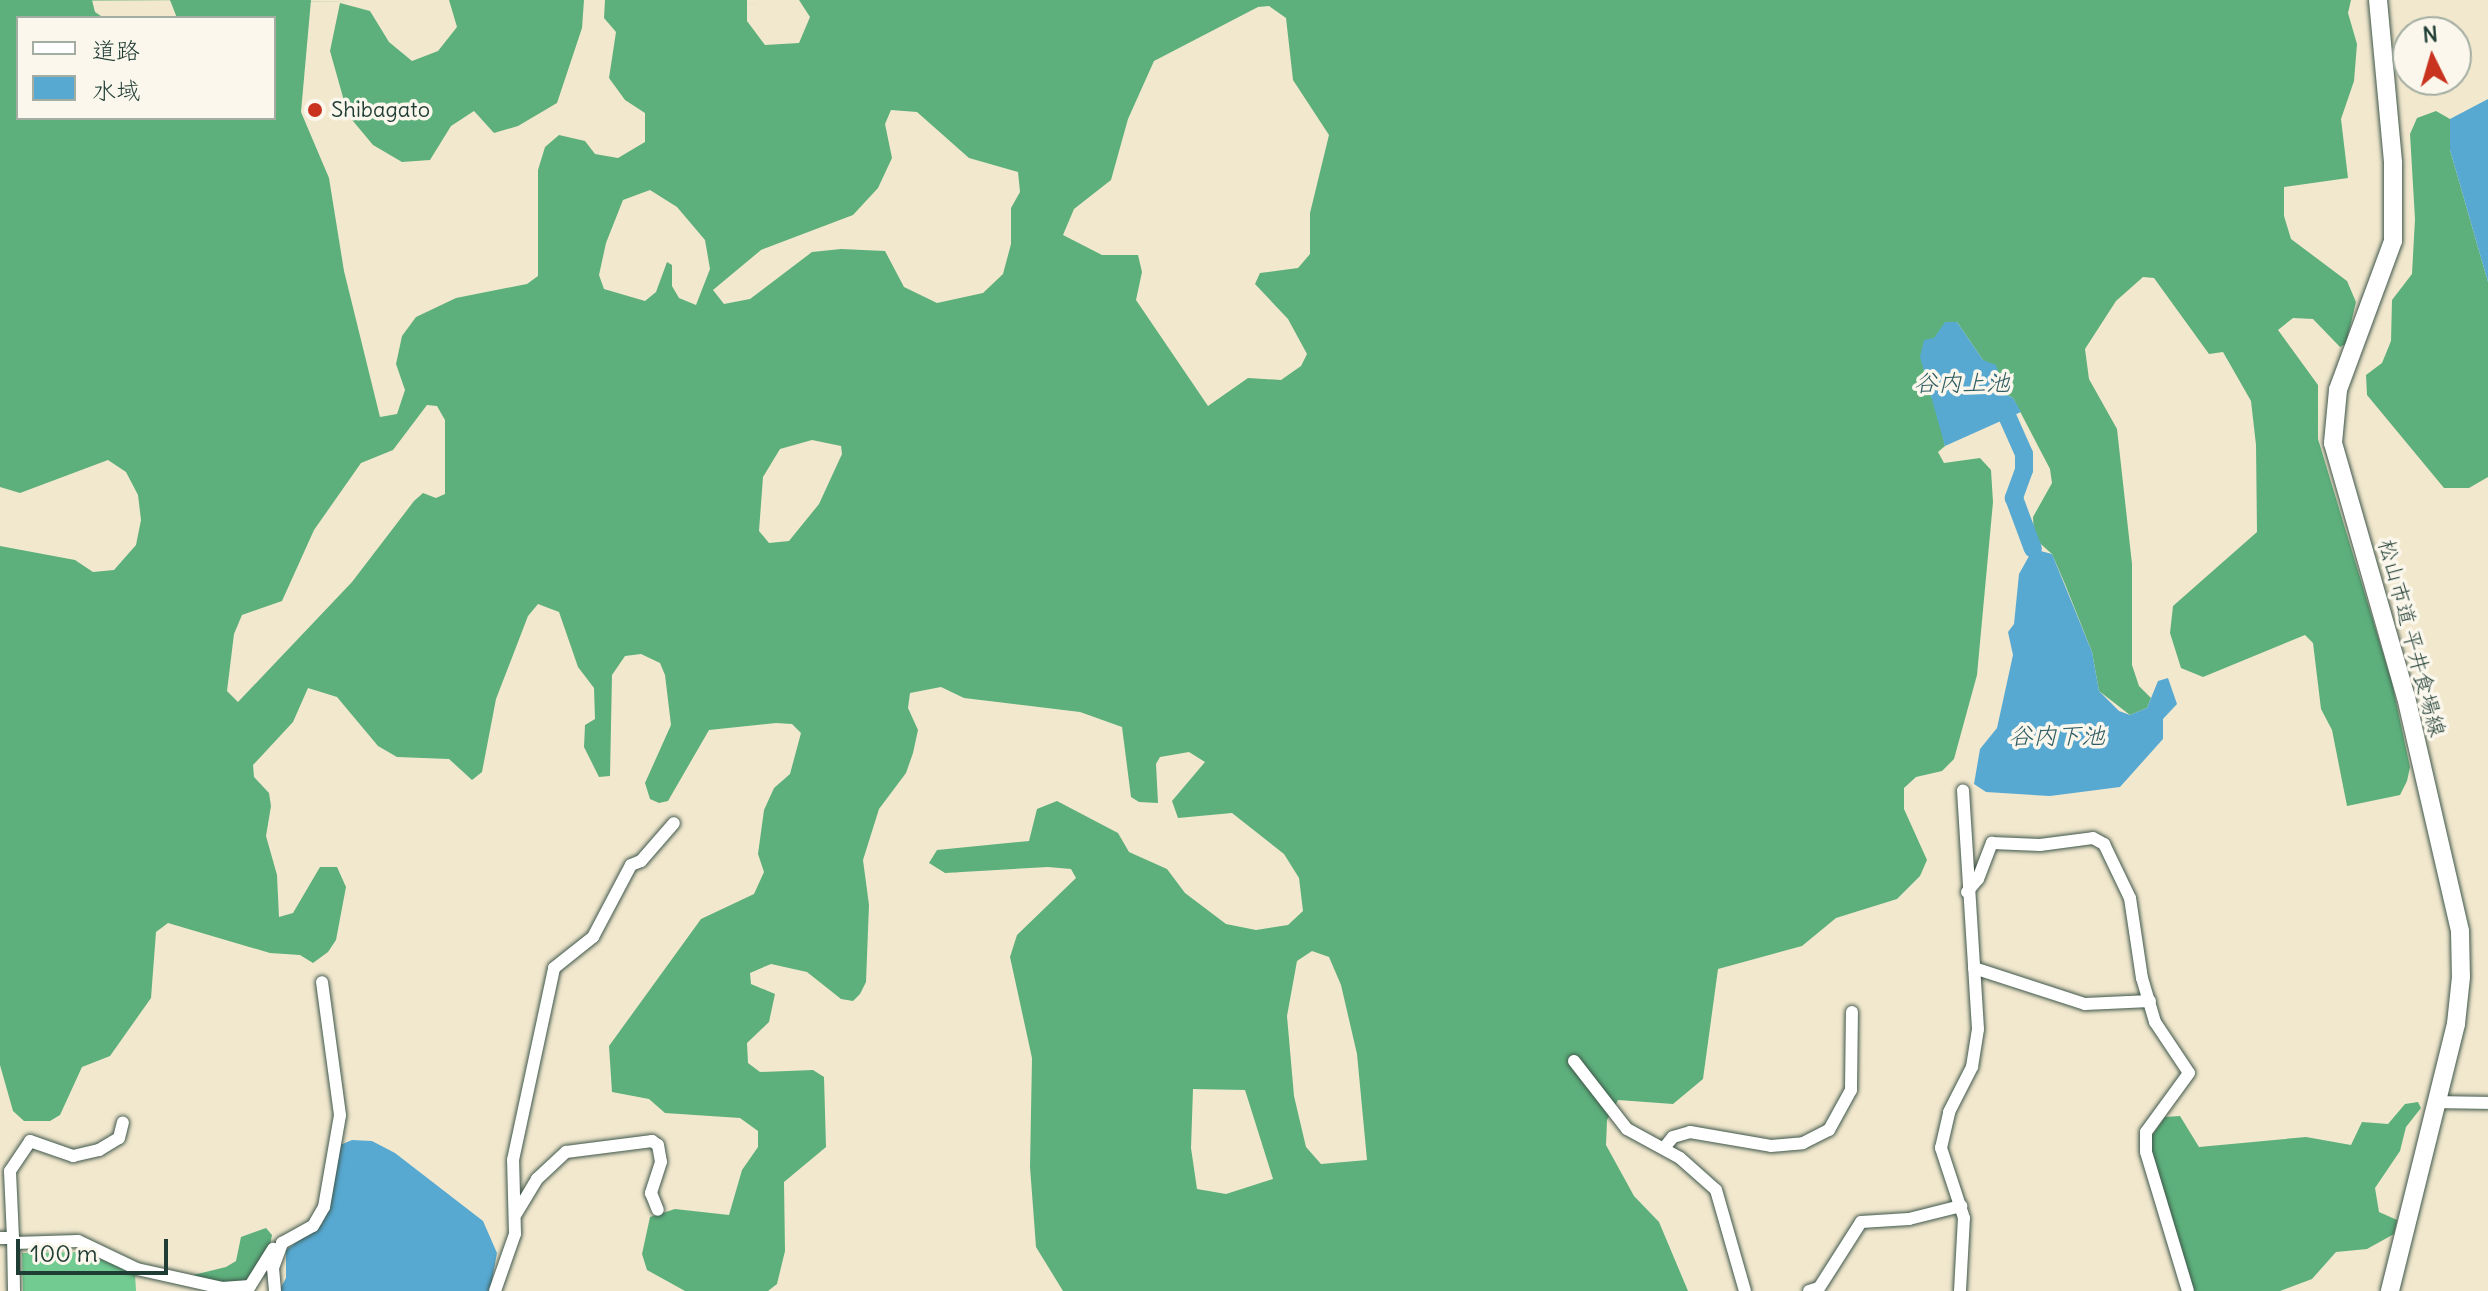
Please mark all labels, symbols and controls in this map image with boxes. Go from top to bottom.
legend [16,16,276,120]
north arrow [2392,16,2472,96]
text: N [2421,19,2439,49]
text: 道路 [92,35,140,65]
text: 水域 [92,75,140,105]
place label: Shibagato [331,97,430,123]
marker: Shibagato [306,101,324,119]
water label: 谷内上池 [1914,369,2010,397]
street label: 松山市道 平井食場線 [2373,536,2451,740]
water label: 谷内下池 [2009,722,2105,750]
scale bar [20,1223,172,1273]
text: 100 m [30,1238,98,1268]

